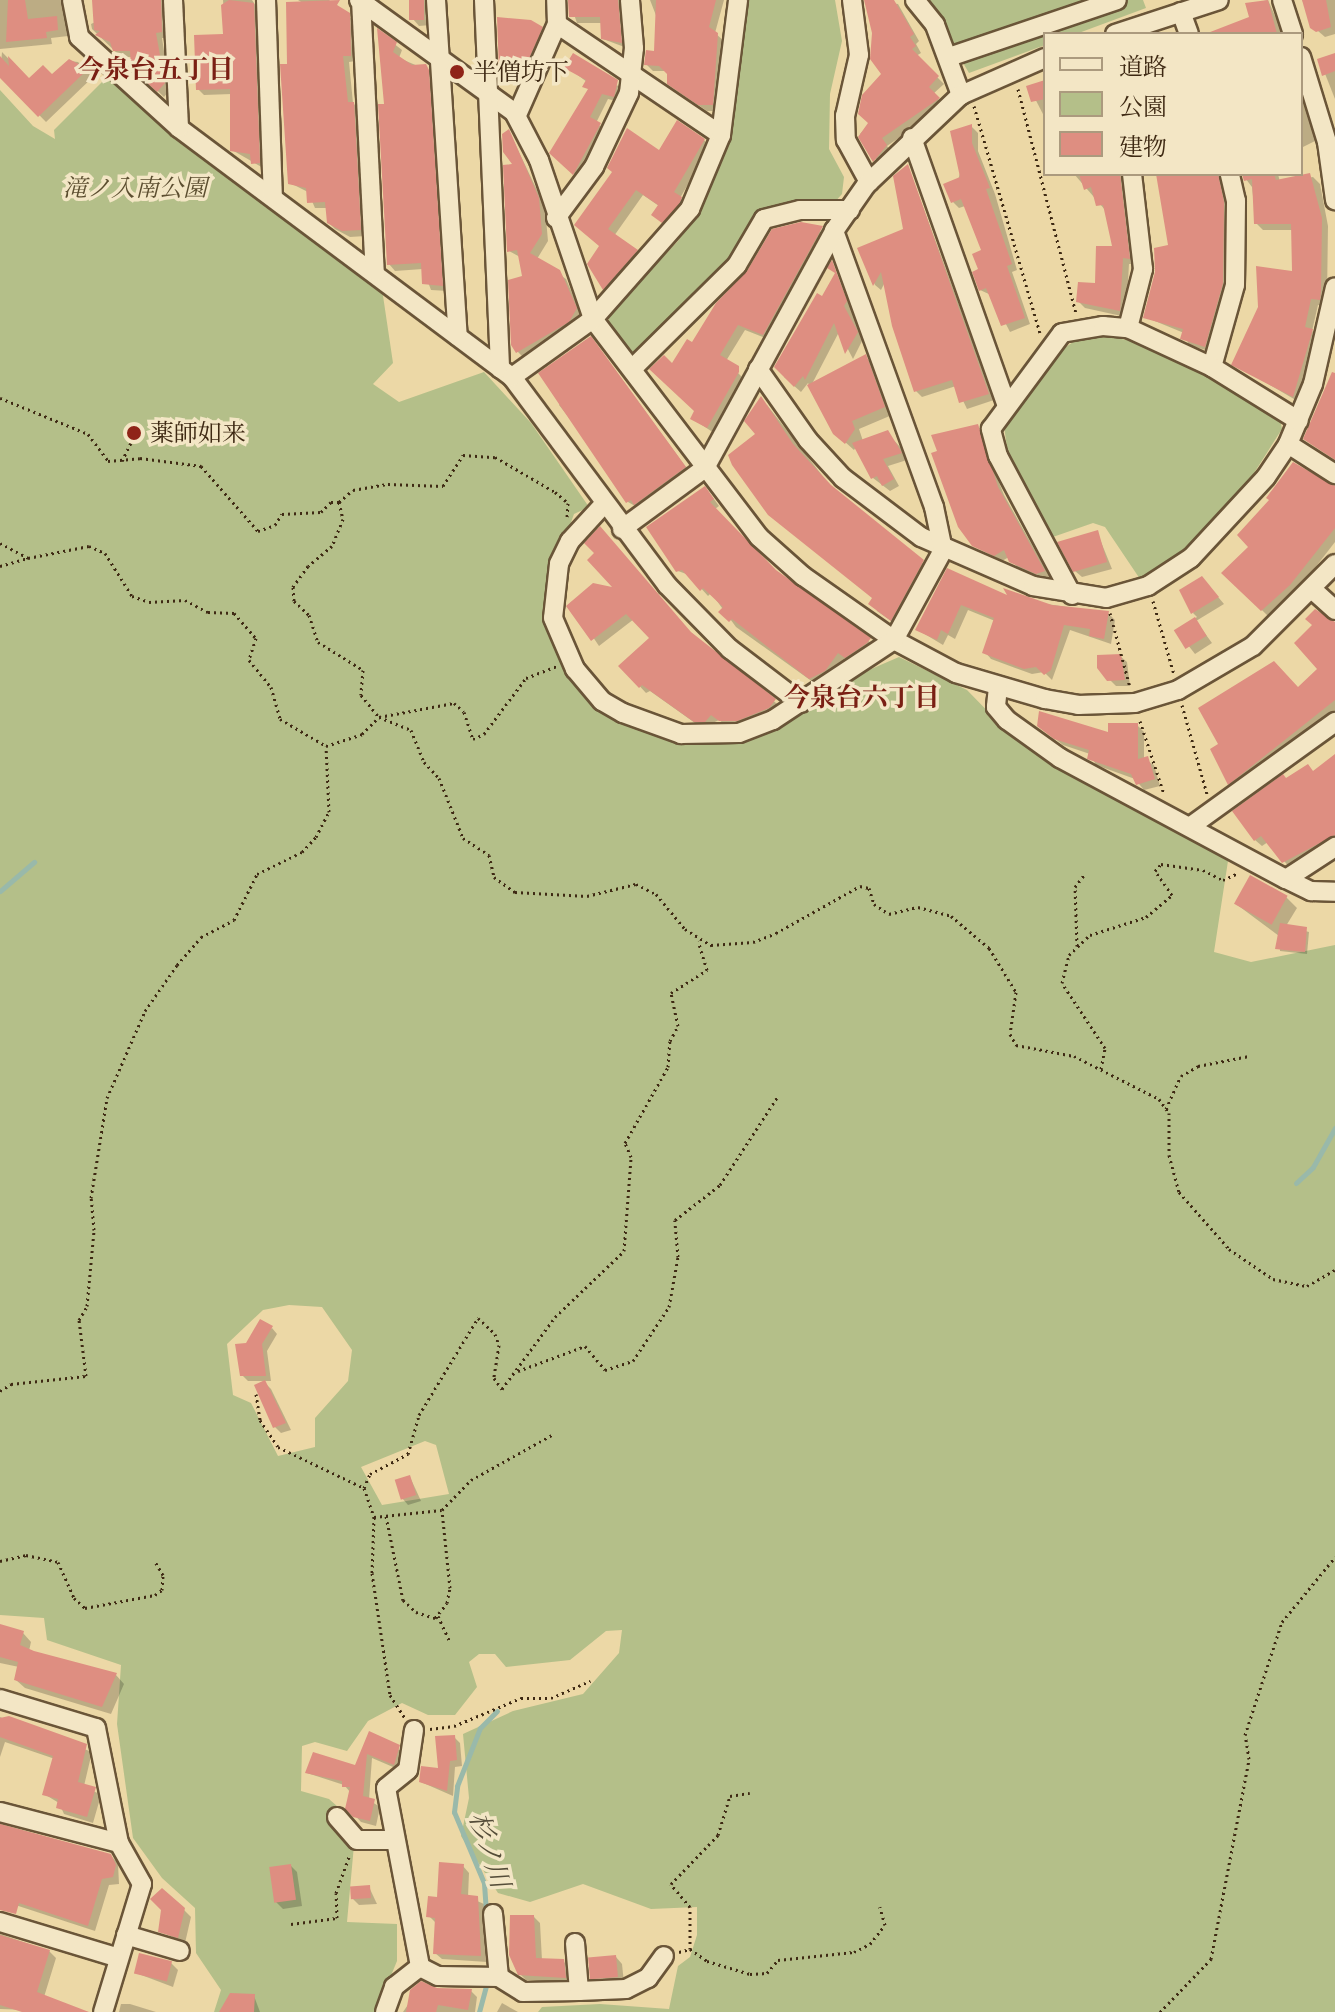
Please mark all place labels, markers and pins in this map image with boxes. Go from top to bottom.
place label: 半僧坊下 [473,58,569,86]
marker: 半僧坊下 [448,63,466,81]
place label: 薬師如来 [150,419,246,447]
marker: 薬師如来 [125,424,143,442]

